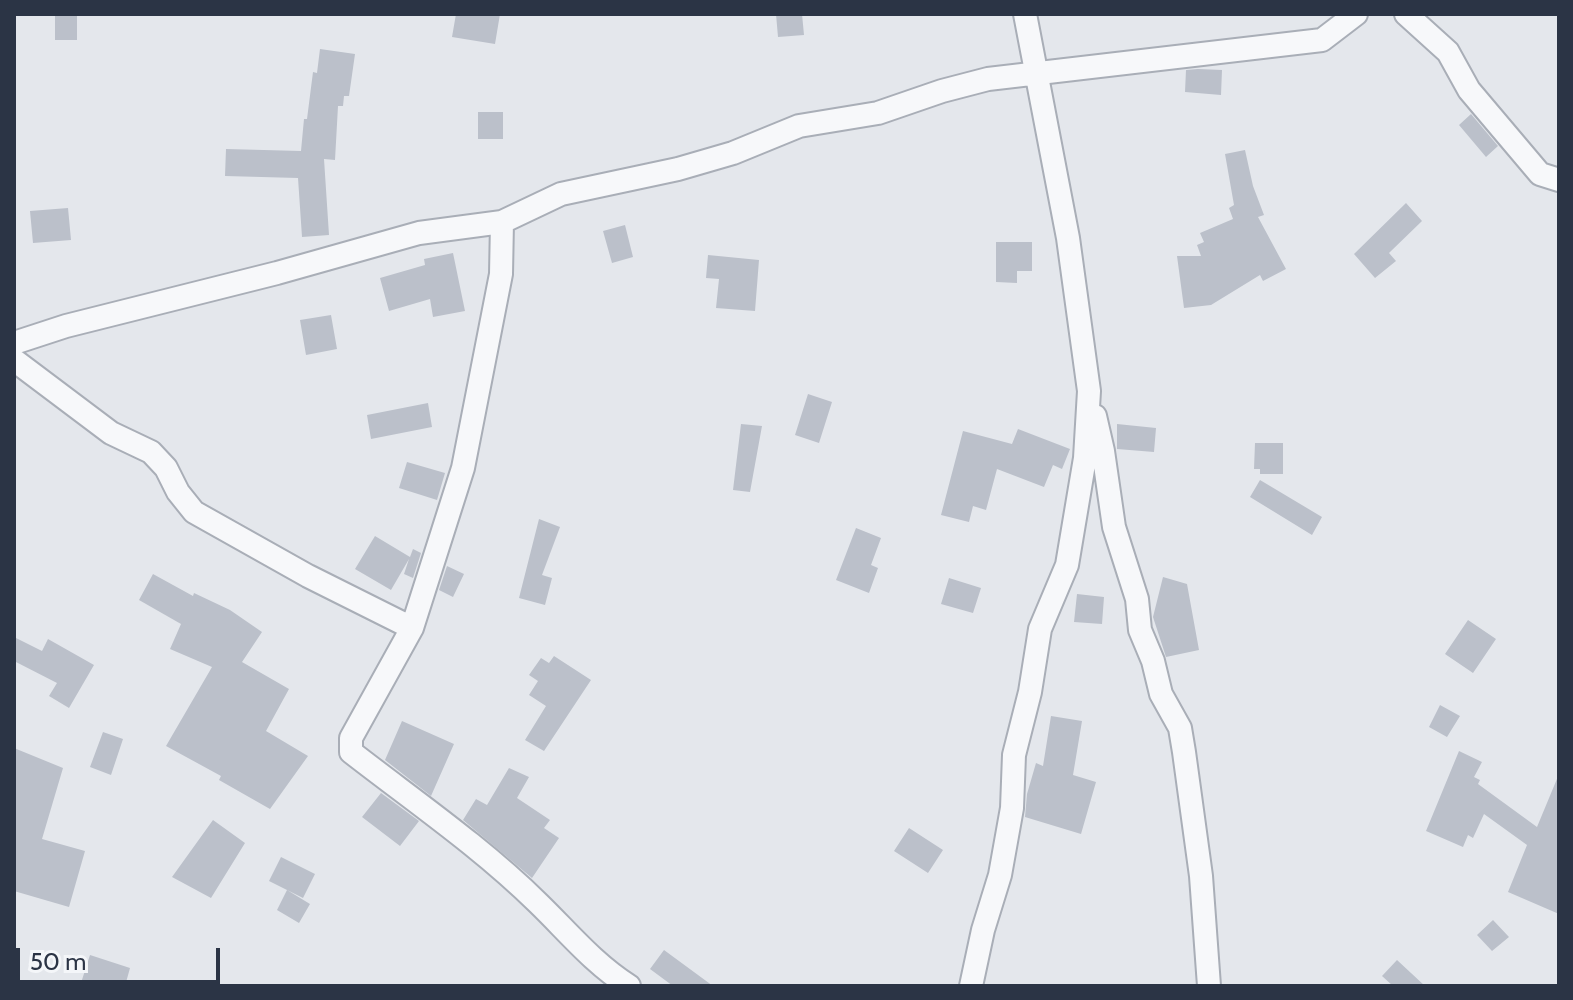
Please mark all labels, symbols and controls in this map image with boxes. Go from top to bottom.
scale bar [20,932,224,982]
text: 50 m [30,947,86,976]

